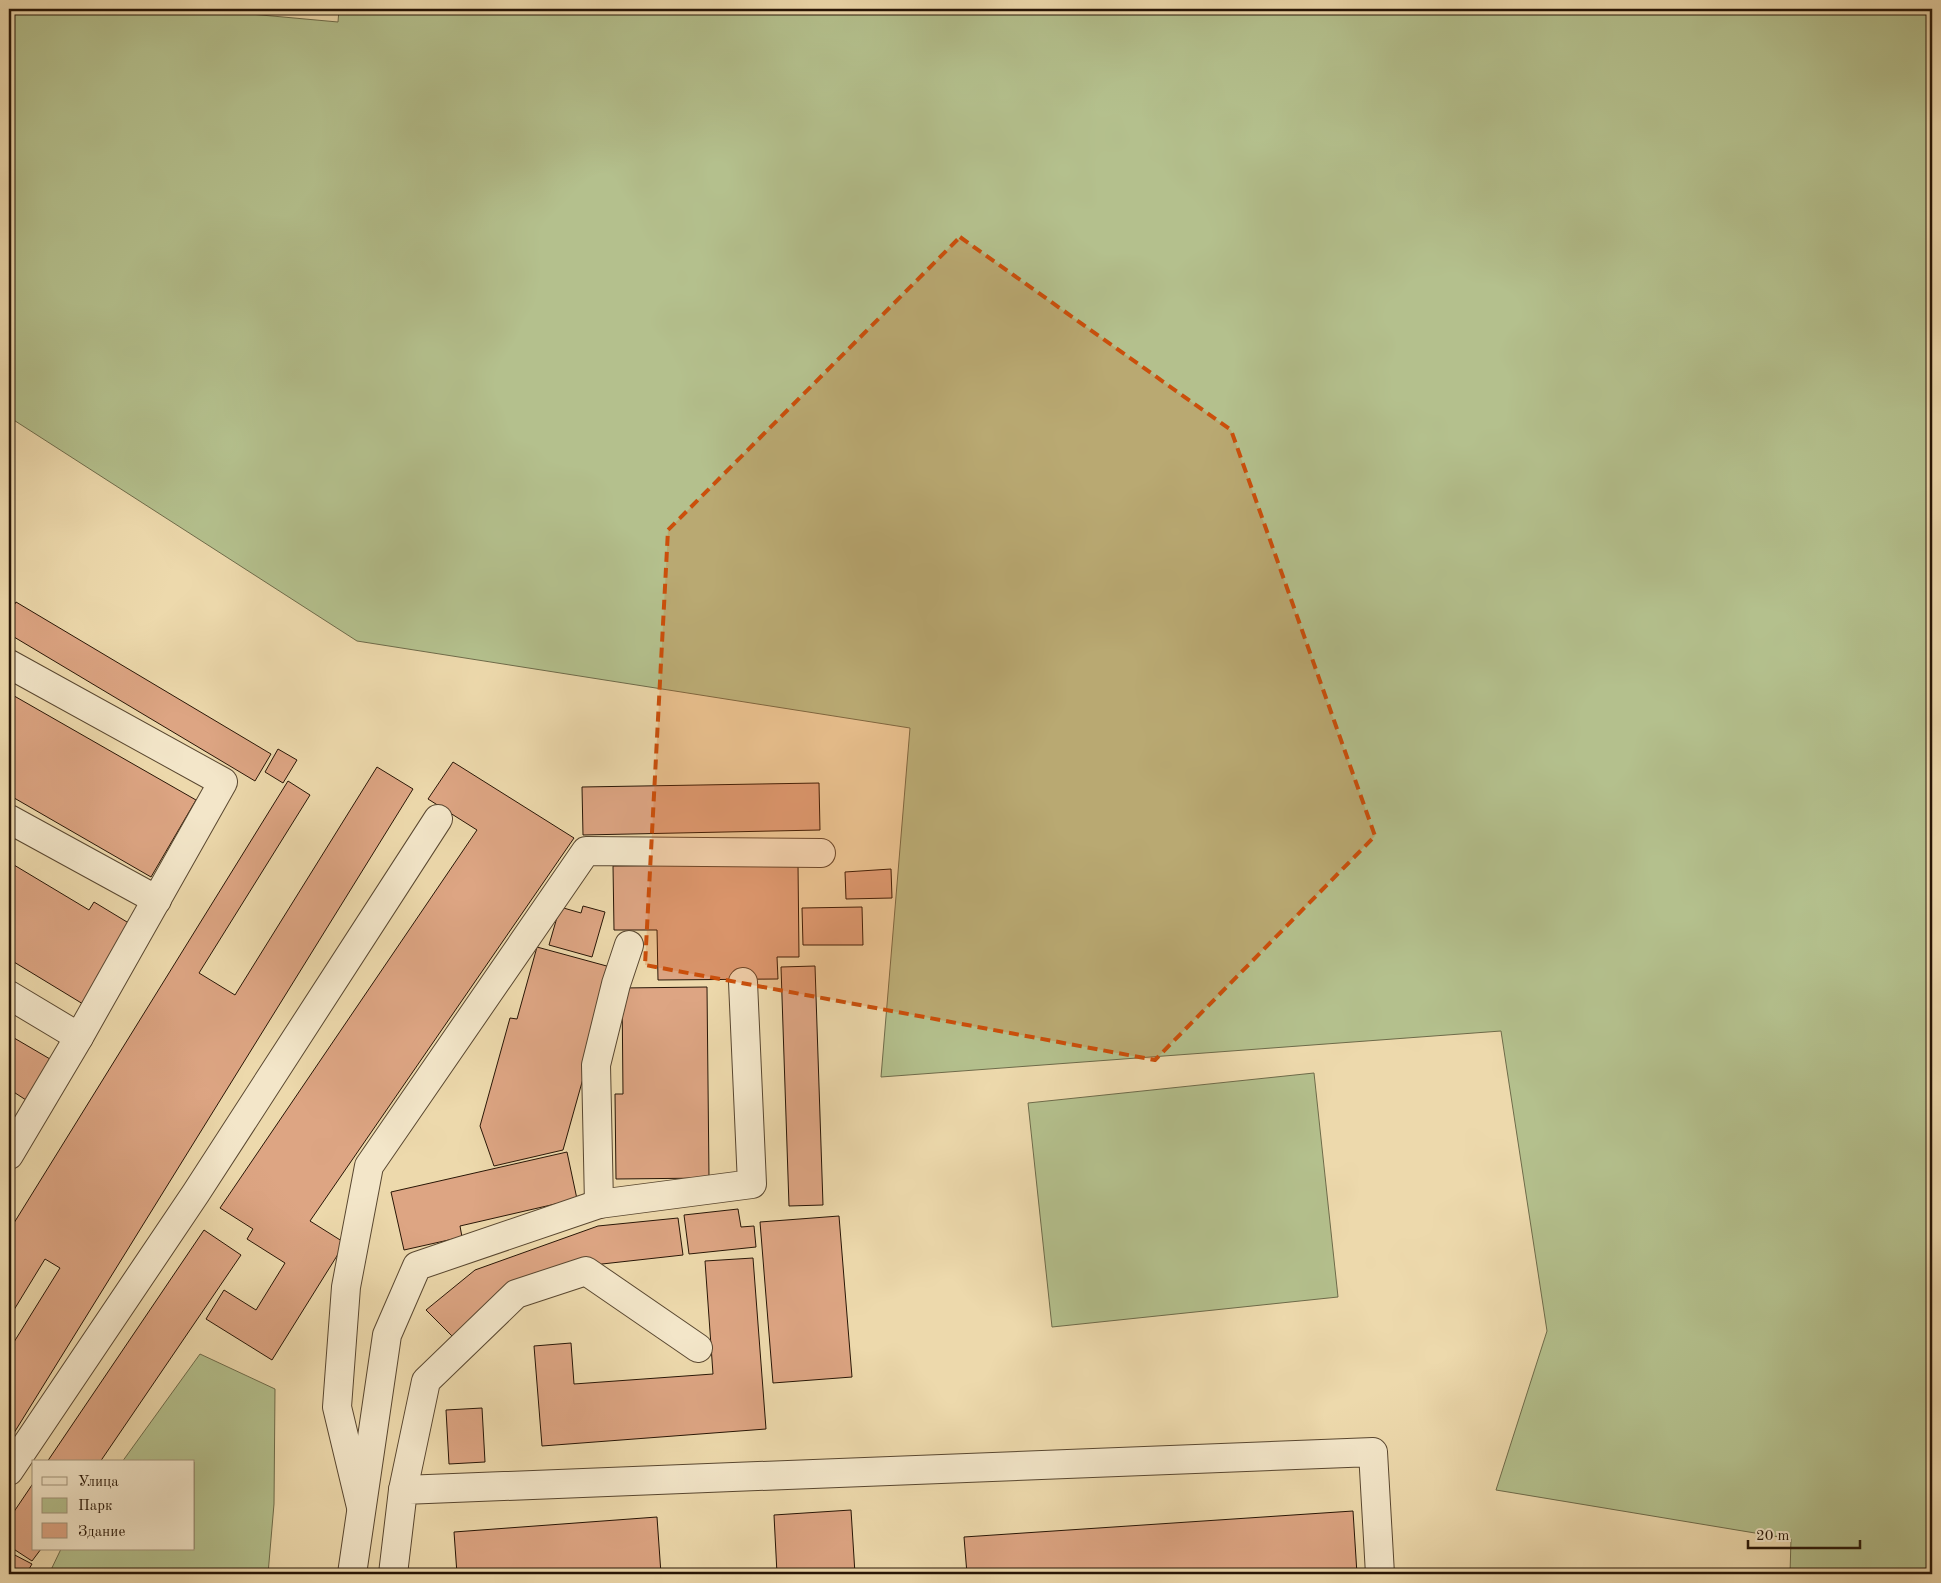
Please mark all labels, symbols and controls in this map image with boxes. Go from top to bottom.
legend [32,1460,195,1550]
text: Улица [78,1475,119,1490]
text: Парк [78,1499,113,1514]
scale bar [1748,1518,1861,1550]
text: Здание [78,1525,125,1540]
text: 20 m [1756,1529,1790,1544]

